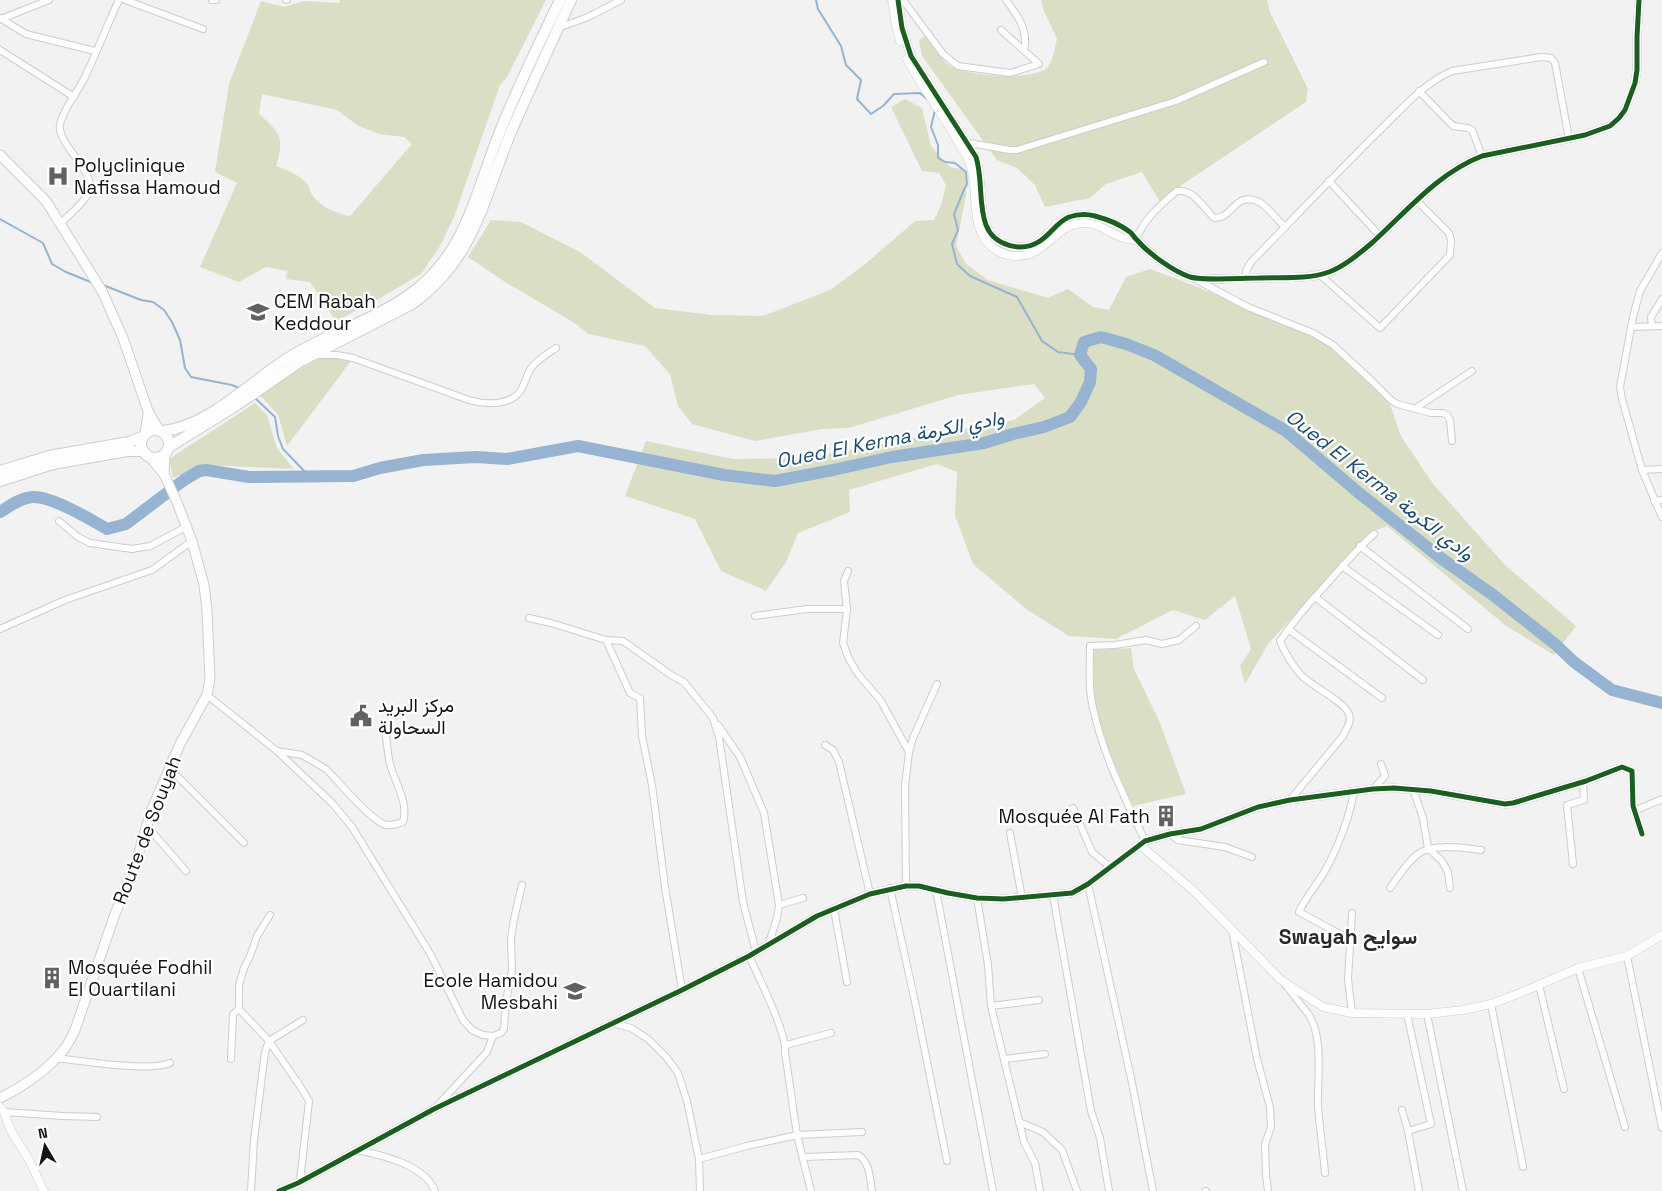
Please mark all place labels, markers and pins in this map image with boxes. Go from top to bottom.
place label: Polyclinique Nafissa Hamoud [74,153,221,200]
hospital icon: Polyclinique Nafissa Hamoud [45,163,71,189]
place label: CEM Rabah Keddour [274,289,376,336]
school or university icon: CEM Rabah Keddour [245,299,271,325]
place label: مركز البريد السحاولة [378,693,454,740]
public building icon: مركز البريد السحاولة [348,703,374,729]
building icon: Mosquée Al Fath [1153,803,1179,829]
place label: Mosquée Al Fath [998,804,1150,829]
place label: Mosquée Fodhil El Ouartilani [68,955,213,1002]
building icon: Mosquée Fodhil El Ouartilani [39,965,65,991]
place label: Ecole Hamidou Mesbahi [423,968,558,1015]
school or university icon: Ecole Hamidou Mesbahi [562,978,588,1004]

